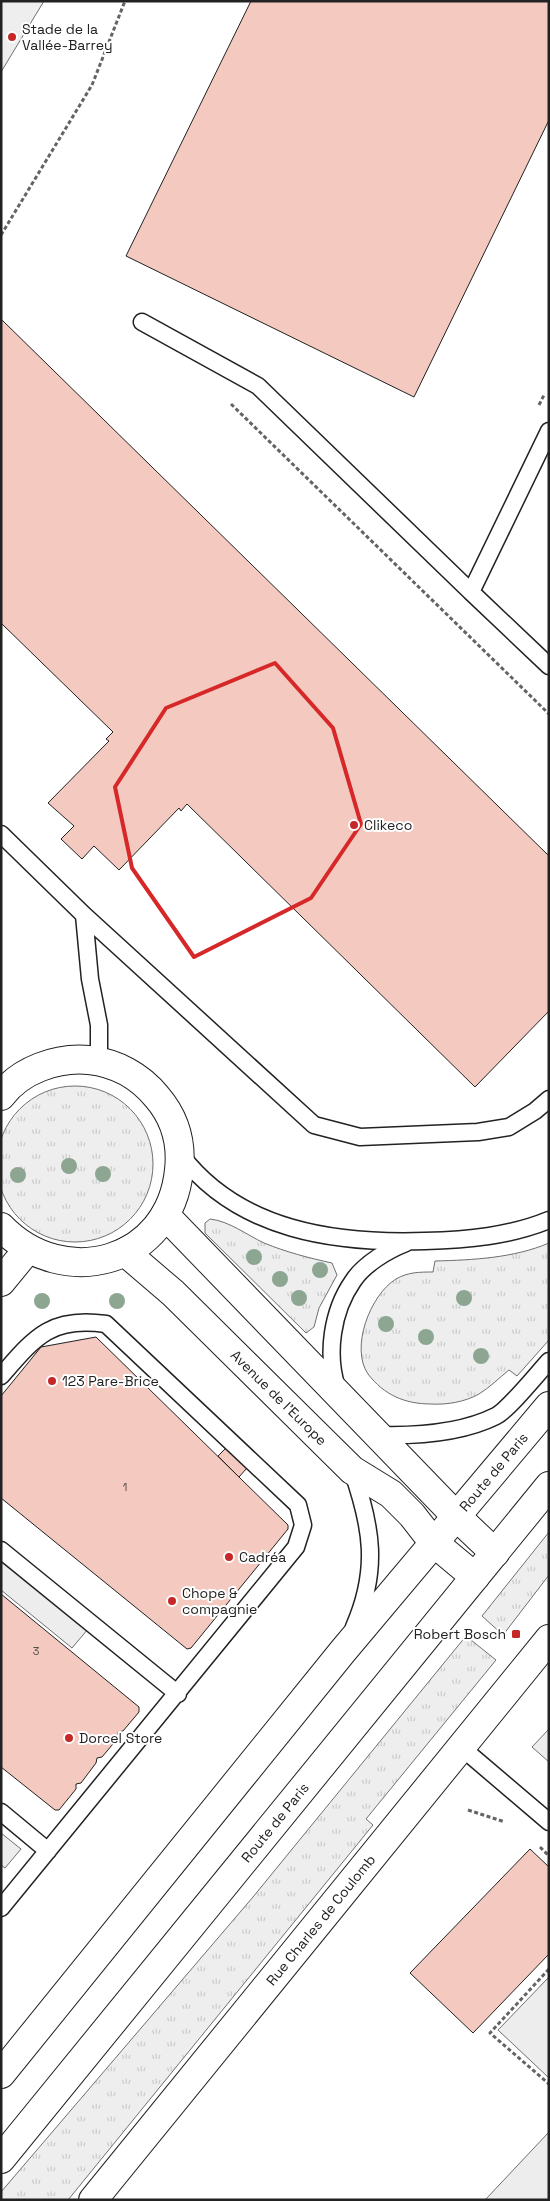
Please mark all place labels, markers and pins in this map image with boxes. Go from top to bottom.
place label: Stade de la Vallée-Barrey [22,20,113,54]
marker: Stade de la Vallée-Barrey [6,31,18,43]
place label: Clikeco [364,816,412,834]
marker: Clikeco [348,819,360,831]
place label: 123 Pare-Brice [62,1372,159,1390]
marker: 123 Pare-Brice [46,1375,58,1387]
place label: Cadréa [239,1548,286,1566]
marker: Cadréa [223,1551,235,1563]
place label: Chope & compagnie [182,1584,257,1618]
marker: Chope & compagnie [166,1595,178,1607]
place label: Robert Bosch [414,1625,506,1643]
marker: Robert Bosch [510,1628,522,1640]
place label: Dorcel Store [79,1729,162,1747]
marker: Dorcel Store [63,1732,75,1744]

